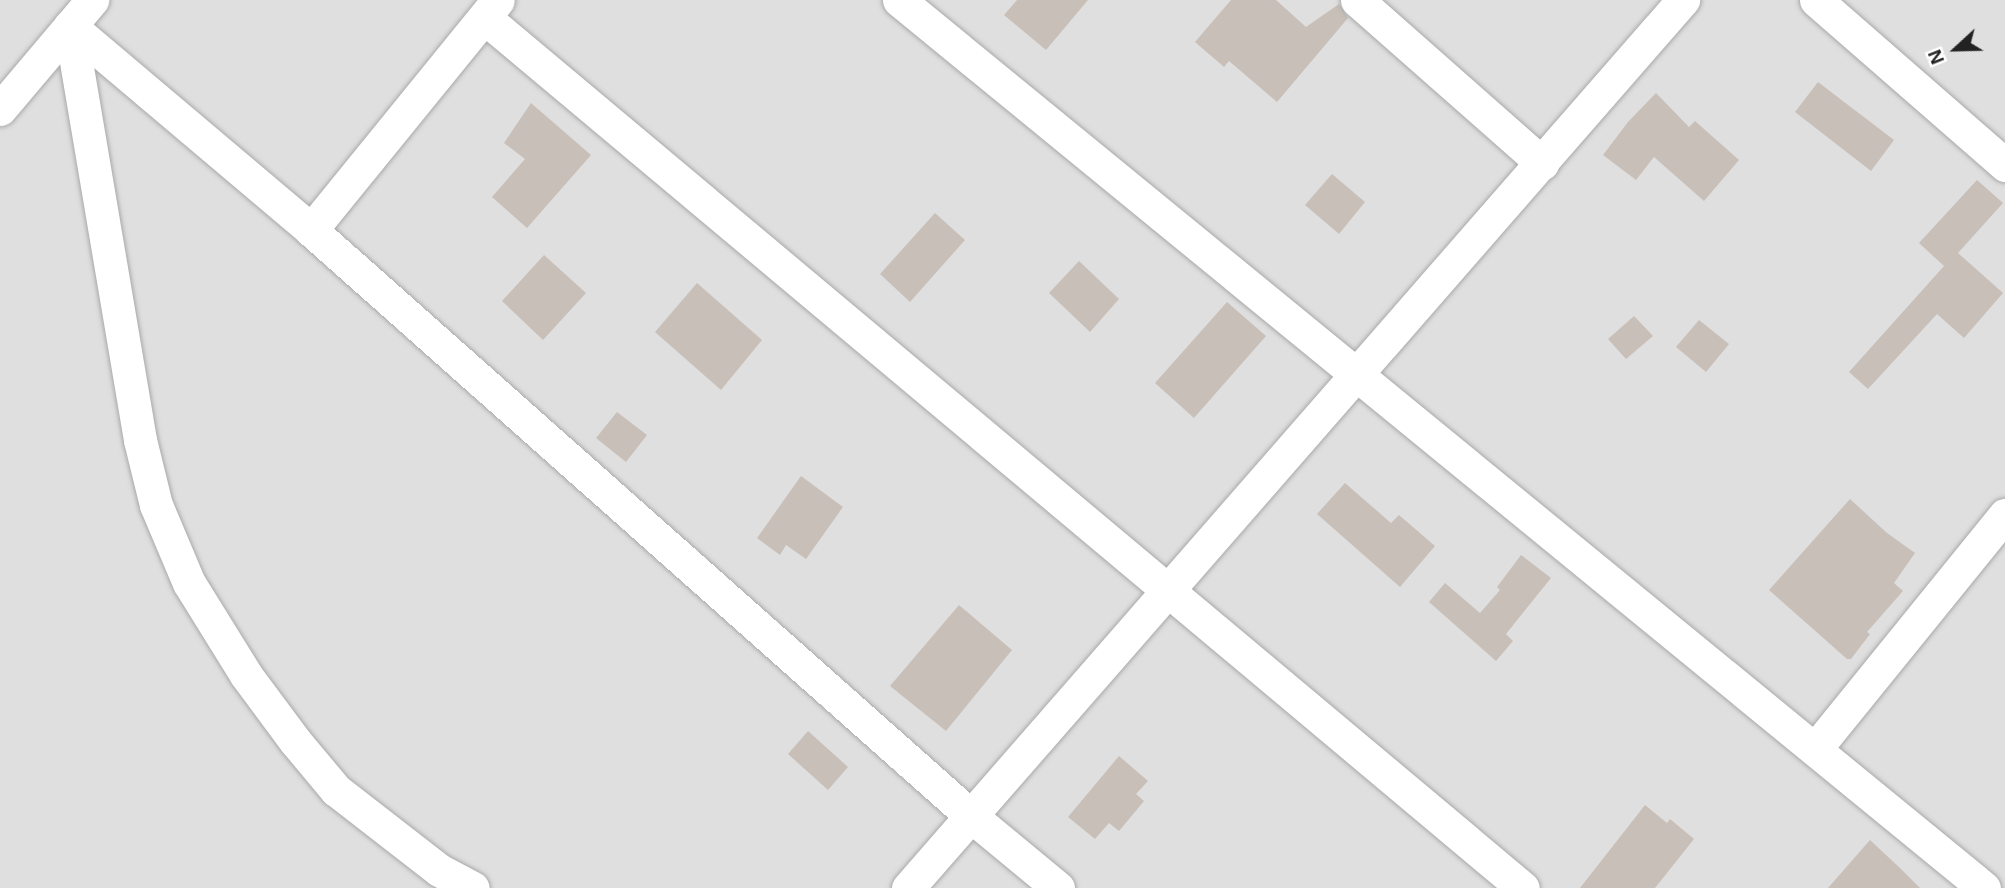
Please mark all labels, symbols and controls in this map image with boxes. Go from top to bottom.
north arrow [1921,14,1991,84]
text: N [1924,47,1948,67]

